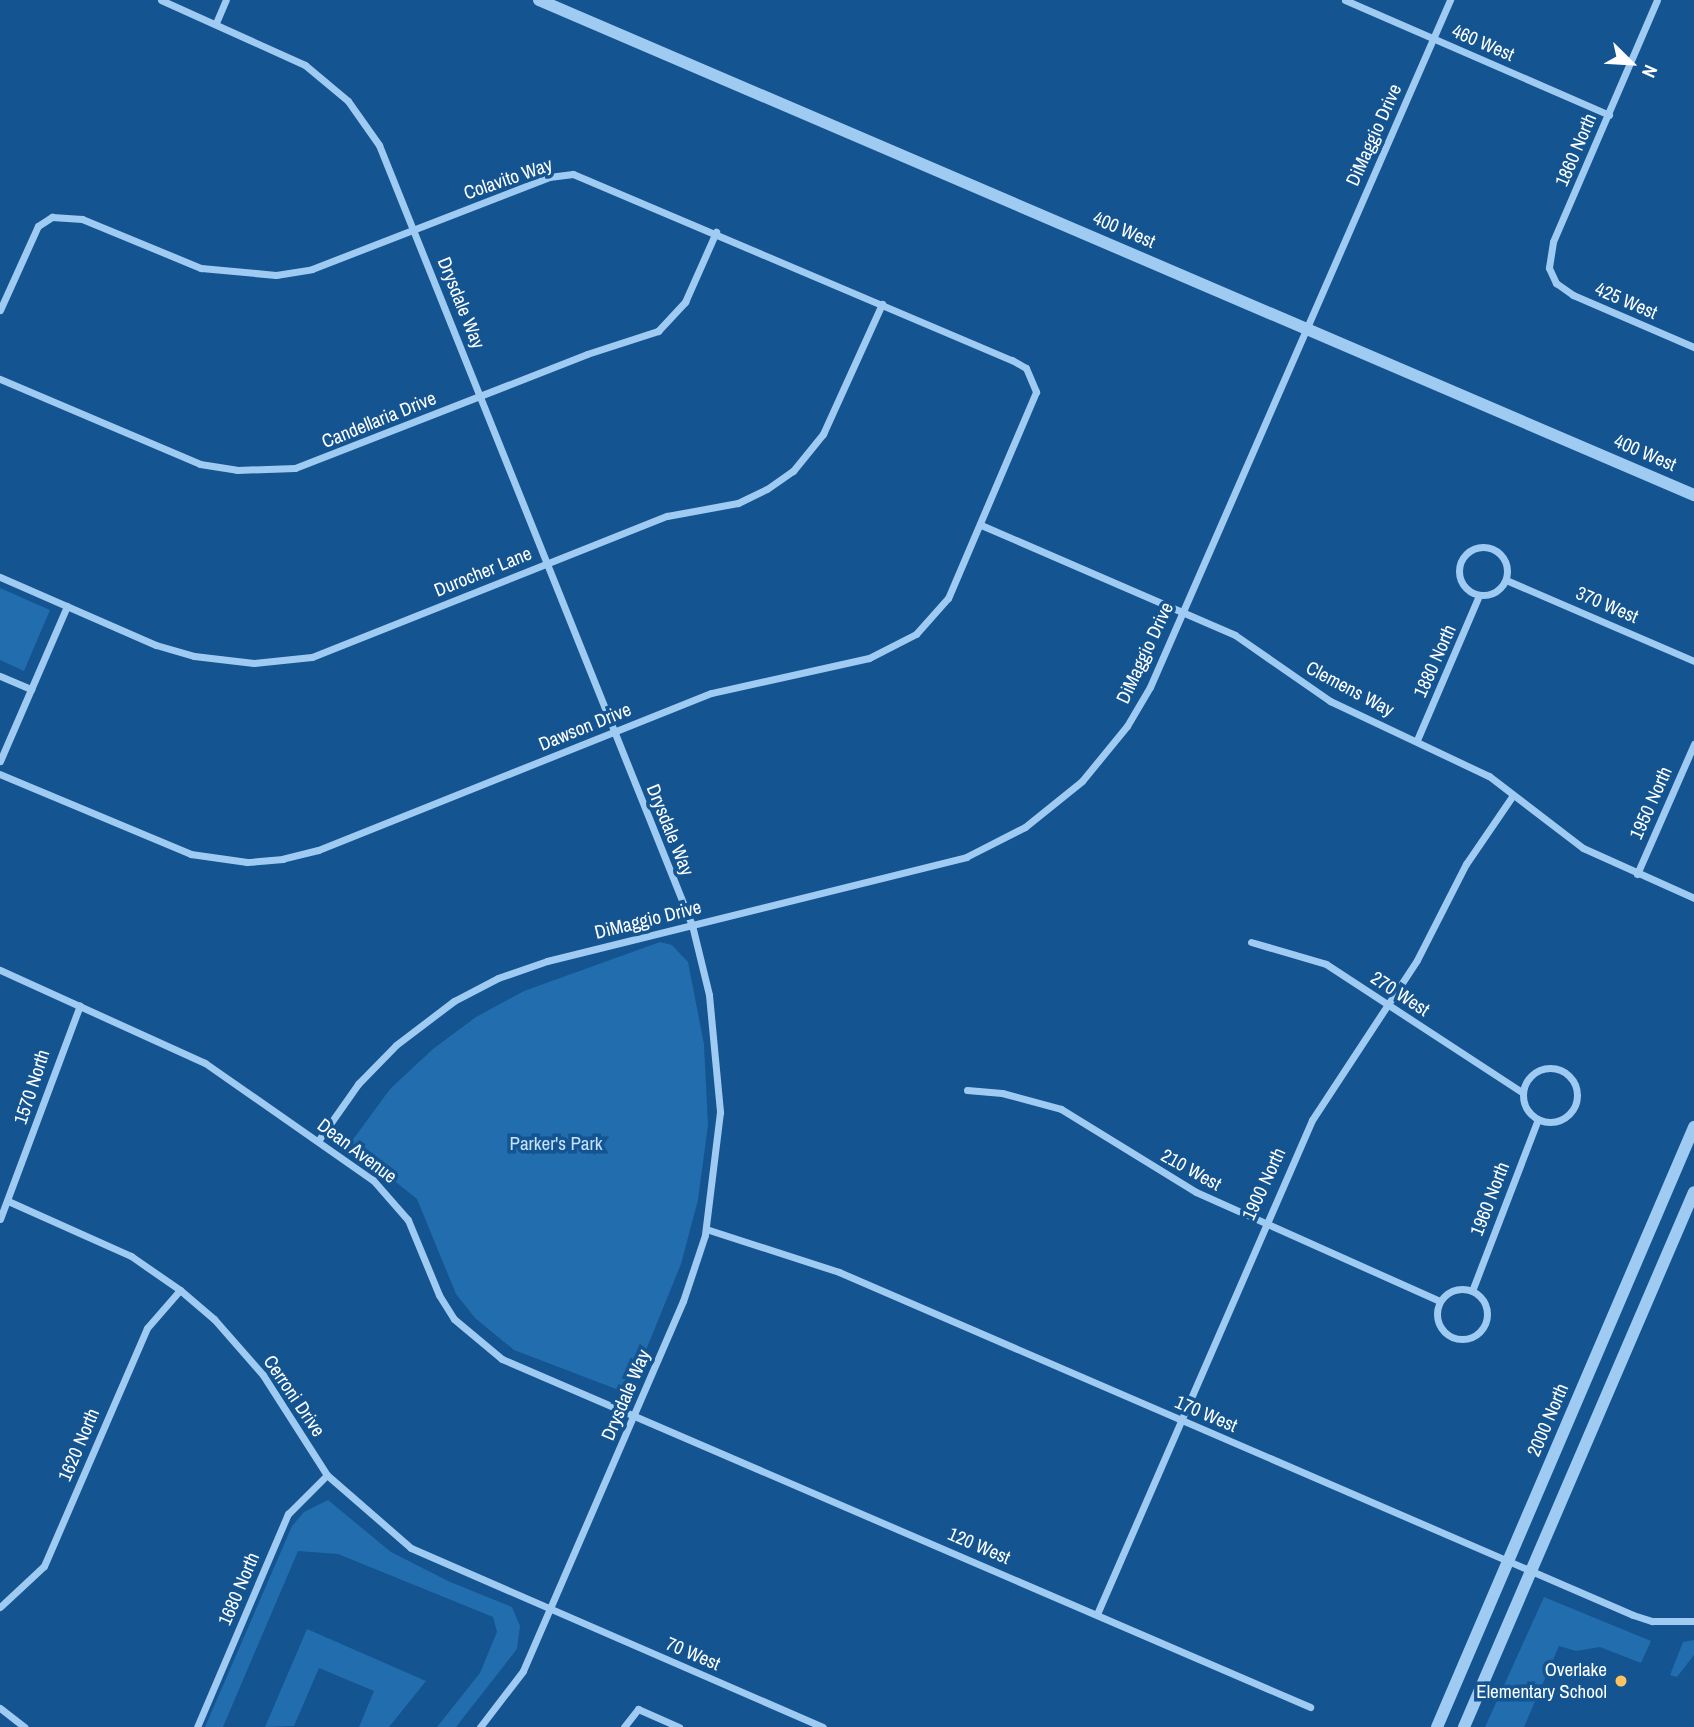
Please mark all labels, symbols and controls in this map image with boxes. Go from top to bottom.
street label: 460 West [1448,20,1518,66]
north arrow [1596,28,1666,98]
text: N [1636,61,1664,82]
street label: DiMaggio Drive [1341,81,1407,189]
street label: 1860 North [1550,110,1602,190]
street label: Colavito Way [461,153,555,205]
street label: 400 West [1089,207,1159,253]
street label: Drysdale Way [432,254,490,352]
street label: 425 West [1591,278,1661,324]
street label: Candellaria Drive [319,387,439,453]
street label: 400 West [1610,430,1680,476]
street label: Durocher Lane [431,542,535,602]
street label: 370 West [1572,582,1642,628]
street label: DiMaggio Drive [1112,599,1178,707]
street label: 1880 North [1409,621,1461,701]
street label: Clemens Way [1302,656,1398,722]
street label: Dawson Drive [535,698,635,756]
street label: 1950 North [1625,763,1677,843]
street label: Drysdale Way [641,781,699,879]
street label: DiMaggio Drive [592,896,704,944]
street label: 270 West [1366,967,1434,1021]
street label: 1570 North [9,1047,55,1127]
street label: Dean Avenue [313,1114,401,1188]
park label: Parker's Park [509,1133,603,1155]
street label: 210 West [1157,1144,1225,1196]
street label: 1900 North [1237,1144,1291,1224]
street label: 1960 North [1466,1159,1514,1239]
street label: Drysdale Way [597,1346,655,1444]
street label: Cerroni Drive [258,1351,330,1441]
street label: 2000 North [1522,1380,1574,1460]
street label: 170 West [1171,1391,1241,1437]
street label: 1620 North [53,1405,105,1485]
street label: 120 West [944,1523,1014,1569]
street label: 1680 North [213,1549,265,1629]
street label: 70 West [662,1632,724,1676]
place label: Overlake Elementary School [1476,1659,1607,1703]
marker: Overlake Elementary School [1613,1673,1629,1689]

